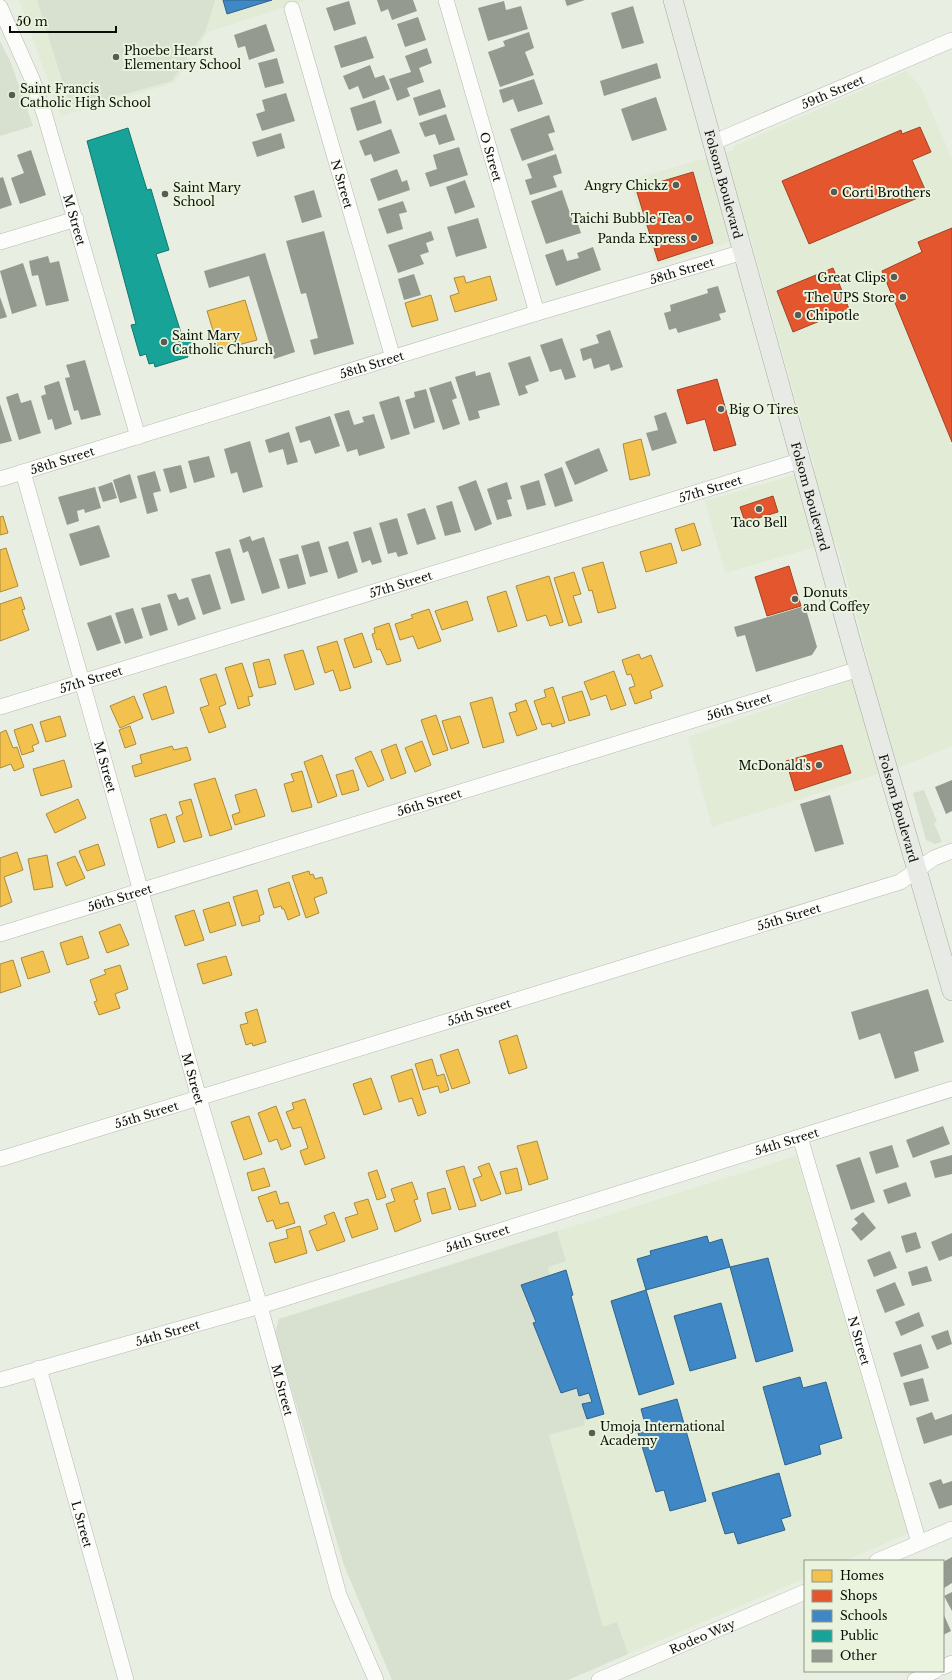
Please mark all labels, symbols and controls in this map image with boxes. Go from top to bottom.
scale bar [10,8,116,34]
text: 50 m [16,14,48,29]
place label: Phoebe Hearst Elementary School [124,43,241,72]
marker: Phoebe Hearst Elementary School [111,52,121,62]
street label: 59th Street [799,71,867,111]
place label: Saint Francis Catholic High School [20,81,151,110]
marker: Saint Francis Catholic High School [7,90,17,100]
street label: Folsom Boulevard [702,128,746,240]
street label: O Street [477,130,506,184]
street label: N Street [328,158,357,211]
place label: Angry Chickz [583,178,668,193]
place label: Saint Mary School [173,180,241,209]
marker: Angry Chickz [671,180,681,190]
place label: Corti Brothers [842,185,931,200]
marker: Corti Brothers [829,187,839,197]
marker: Saint Mary School [160,189,170,199]
street label: M Street [61,192,90,248]
place label: Taichi Bubble Tea [571,211,681,226]
marker: Taichi Bubble Tea [684,213,694,223]
place label: Panda Express [597,231,686,246]
marker: Panda Express [689,233,699,243]
street label: 58th Street [648,253,716,287]
place label: Great Clips [817,270,886,285]
marker: Great Clips [889,272,899,282]
place label: The UPS Store [804,290,895,305]
marker: The UPS Store [898,292,908,302]
place label: Chipotle [806,308,859,323]
marker: Chipotle [793,310,803,320]
place label: Saint Mary Catholic Church [172,328,273,357]
marker: Saint Mary Catholic Church [159,337,169,347]
street label: 58th Street [338,347,406,381]
place label: Big O Tires [729,402,799,417]
marker: Big O Tires [716,404,726,414]
street label: Folsom Boulevard [788,440,833,552]
street label: 58th Street [28,443,97,477]
street label: 57th Street [677,471,744,505]
marker: Taco Bell [754,504,764,514]
place label: Taco Bell [731,515,787,530]
street label: 57th Street [367,567,434,600]
place label: Donuts and Coffey [803,585,870,614]
marker: Donuts and Coffey [790,594,800,604]
street label: 57th Street [57,662,125,696]
street label: 56th Street [704,689,773,723]
street label: M Street [91,739,120,794]
street label: Folsom Boulevard [876,752,922,864]
place label: McDonald's [739,758,811,773]
marker: McDonald's [814,760,824,770]
street label: 56th Street [395,784,464,819]
street label: 56th Street [85,880,154,914]
street label: 55th Street [755,899,823,933]
street label: 55th Street [445,995,513,1029]
street label: M Street [179,1051,208,1106]
street label: 55th Street [112,1097,180,1131]
street label: 54th Street [753,1124,821,1158]
street label: 54th Street [443,1221,512,1255]
street label: N Street [845,1314,874,1367]
street label: 54th Street [133,1316,202,1349]
street label: M Street [269,1362,297,1418]
place label: Umoja International Academy [599,1419,725,1448]
marker: Umoja International Academy [587,1428,597,1438]
street label: L Street [69,1499,96,1550]
legend [804,1560,944,1672]
text: Homes [840,1568,884,1583]
text: Shops [840,1588,877,1603]
text: Schools [840,1608,887,1623]
street label: Rodeo Way [667,1615,738,1657]
text: Public [840,1628,879,1643]
text: Other [840,1648,877,1663]

